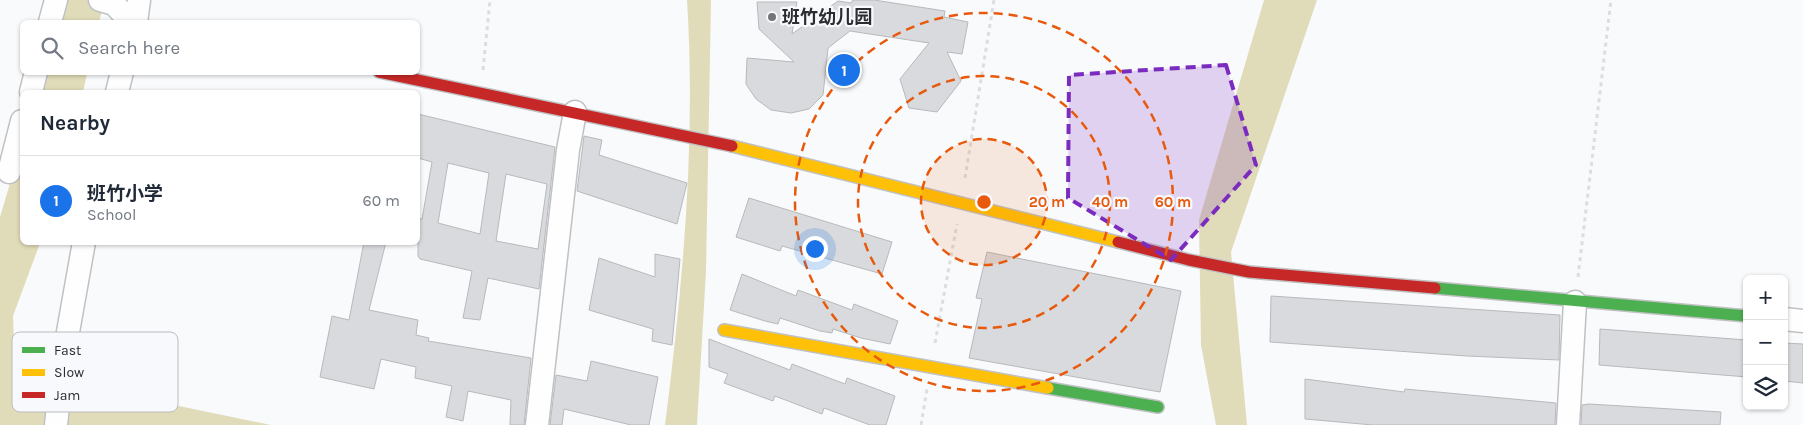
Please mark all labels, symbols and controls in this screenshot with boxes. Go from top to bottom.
place label: 班竹幼儿园 [782,6,872,28]
marker: 班竹幼儿园 [766,11,778,23]
search box [20,20,420,75]
icon: search [38,34,66,62]
text: Search here [78,37,180,59]
pin: 1 [828,51,860,89]
text: Nearby [40,111,110,135]
text: 班竹小学 [87,183,163,205]
text: 1 [53,191,59,210]
text: 60 m [363,191,400,210]
centre of rings [975,193,993,211]
text: 20 m [1029,193,1065,211]
text: 40 m [1092,193,1128,211]
text: 60 m [1155,193,1191,211]
text: School [87,205,137,224]
your location [802,236,828,262]
map controls [1743,275,1788,410]
button: + [1743,275,1788,320]
button: − [1743,320,1788,365]
legend [12,332,178,412]
text: Fast [54,342,81,359]
text: Slow [54,364,84,381]
button: layers [1743,365,1788,410]
text: Jam [54,387,80,404]

